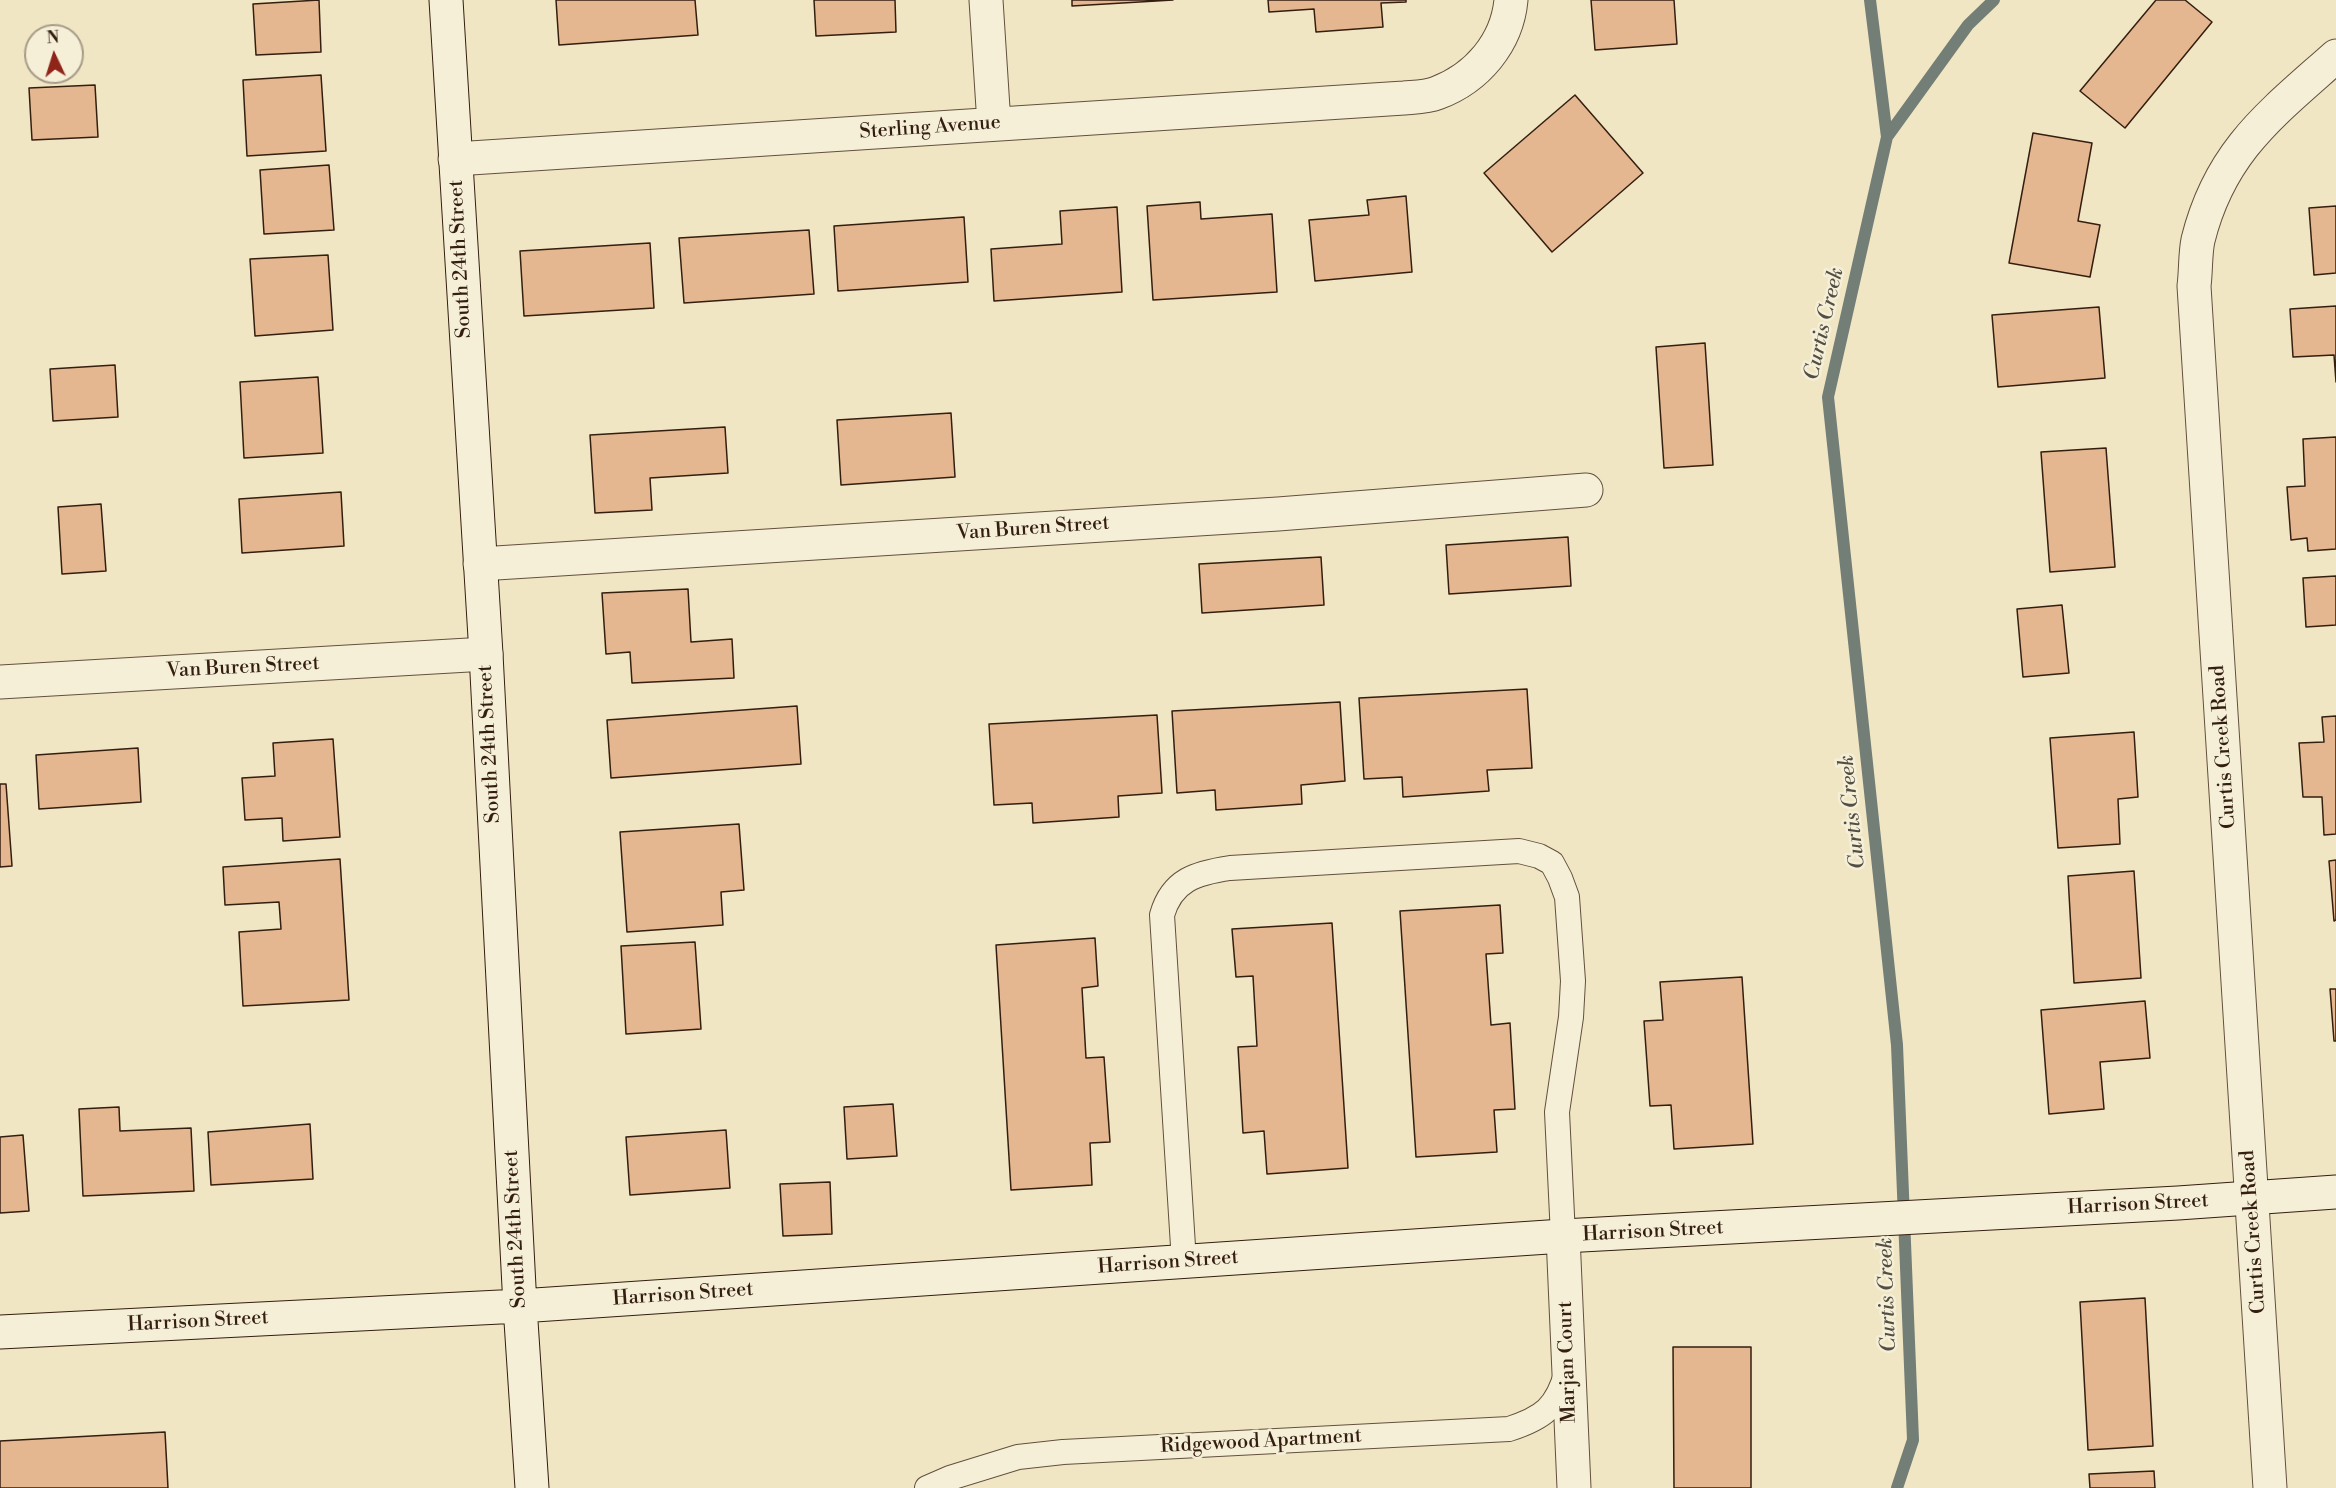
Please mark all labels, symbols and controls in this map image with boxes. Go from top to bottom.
north arrow [24,24,84,84]
text: N [46,28,60,48]
street label: Sterling Avenue [859,111,1001,145]
street label: South 24th Street [445,179,477,339]
water label: Curtis Creek [1800,265,1850,383]
street label: Van Buren Street [956,512,1110,546]
street label: Van Buren Street [166,652,320,684]
street label: South 24th Street [474,664,506,824]
street label: Curtis Creek Road [2206,664,2242,830]
water label: Curtis Creek [1834,754,1872,870]
street label: South 24th Street [500,1149,532,1309]
street label: Curtis Creek Road [2236,1149,2272,1315]
street label: Harrison Street [2067,1189,2209,1221]
street label: Harrison Street [1582,1216,1724,1248]
water label: Curtis Creek [1873,1237,1903,1353]
street label: Harrison Street [1097,1246,1239,1280]
street label: Harrison Street [612,1278,754,1312]
street label: Marjan Court [1554,1300,1582,1424]
street label: Harrison Street [127,1306,269,1338]
street label: Ridgewood Apartment [1160,1425,1362,1459]

